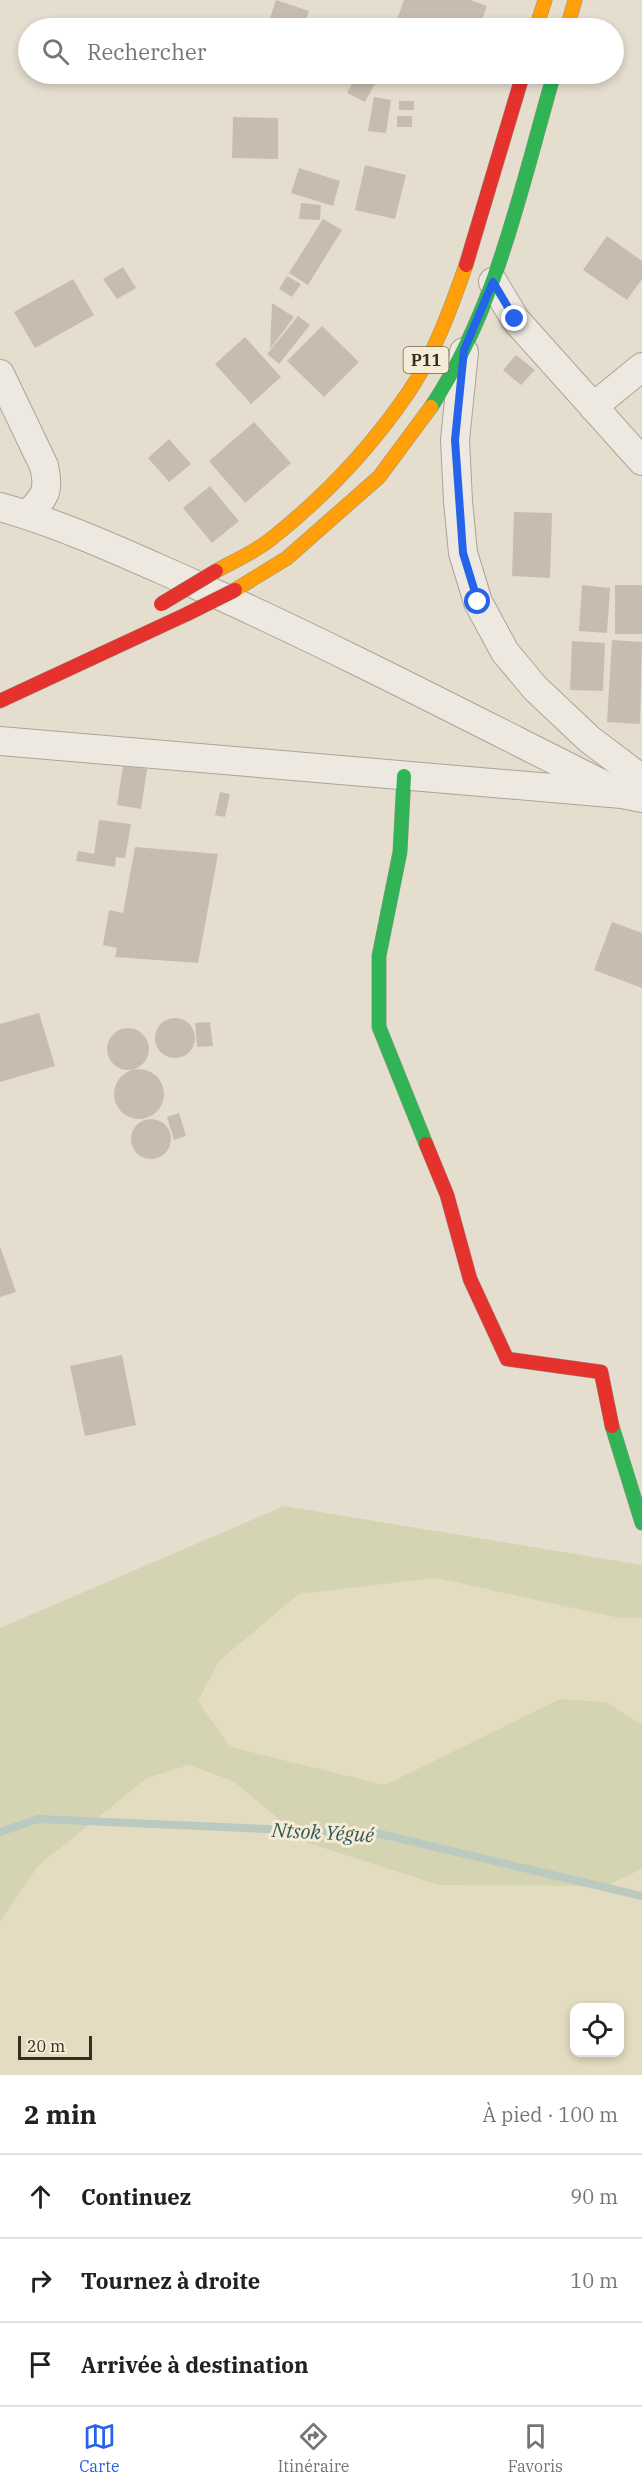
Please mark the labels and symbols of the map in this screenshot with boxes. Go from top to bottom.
route end [501,305,527,331]
road number: P11 [404,347,448,373]
route start [464,588,490,614]
water label: Ntsok Yégué [270,1816,376,1848]
scale bar [18,2033,92,2060]

